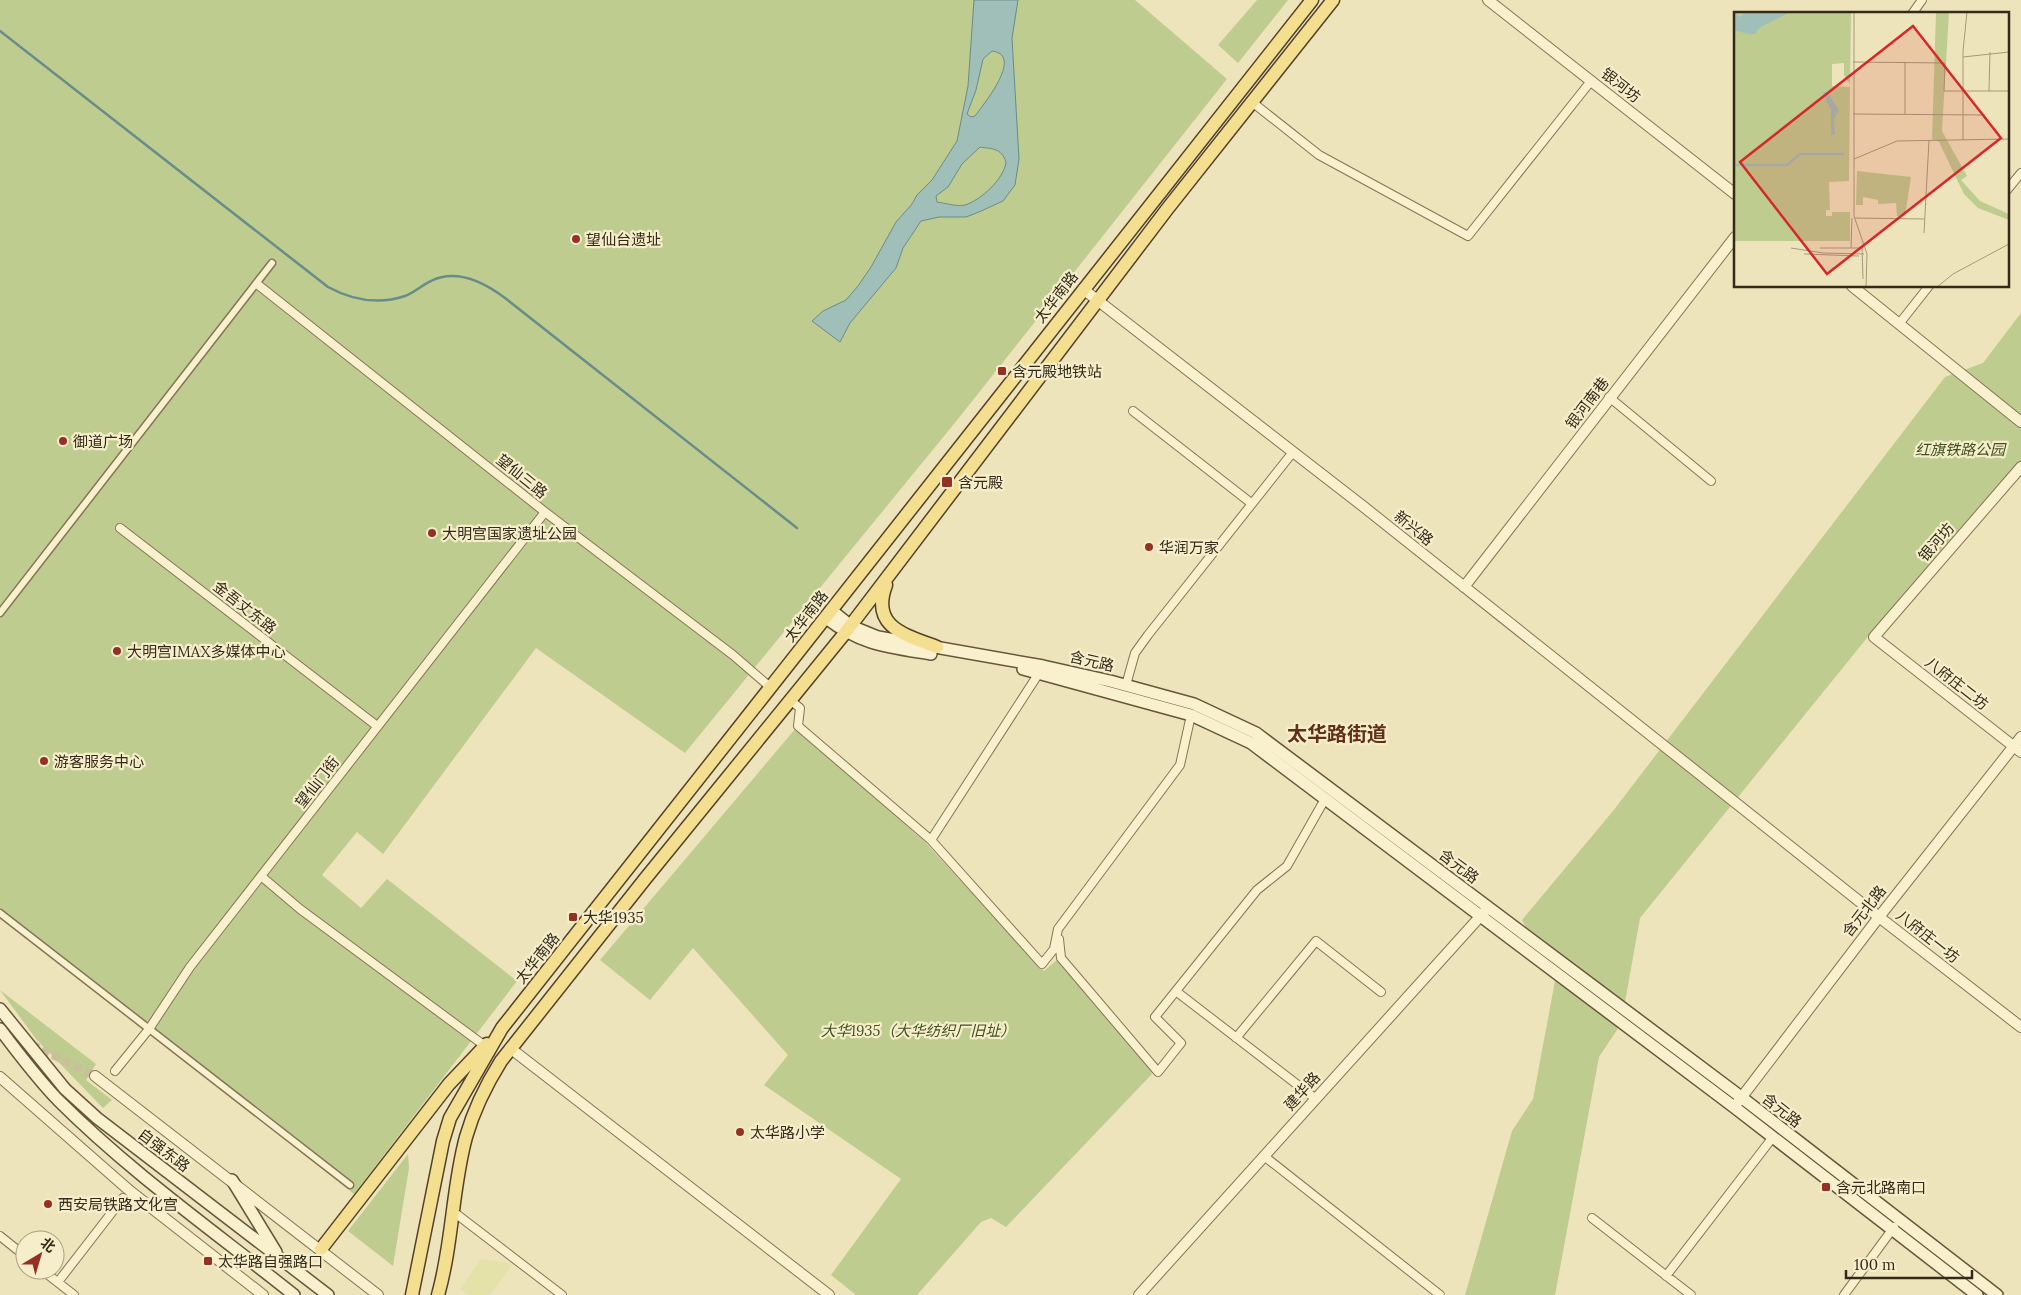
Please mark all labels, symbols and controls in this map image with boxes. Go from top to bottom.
inset map [1734,12,2008,288]
street label: 银河坊 [1597,64,1645,106]
place label: 望仙台遗址 [586,230,661,249]
marker: 望仙台遗址 [570,233,582,245]
street label: 太华南路 [1030,268,1082,326]
place label: 含元殿地铁站 [1012,362,1102,381]
marker: 含元殿地铁站 [996,365,1008,377]
street label: 银河南巷 [1561,373,1613,433]
place label: 御道广场 [73,432,133,451]
marker: 御道广场 [57,435,69,447]
park label: 红旗铁路公园 [1915,440,2007,459]
street label: 望仙三路 [493,450,551,502]
place label: 含元殿 [958,473,1003,492]
marker: 含元殿 [940,475,954,489]
street label: 新兴路 [1391,506,1437,550]
street label: 银河坊 [1914,519,1958,565]
place label: 大明宫国家遗址公园 [442,524,577,543]
marker: 大明宫国家遗址公园 [426,527,438,539]
place label: 华润万家 [1159,538,1219,557]
marker: 华润万家 [1143,541,1155,553]
street label: 金吾丈东路 [210,576,280,638]
street label: 太华南路 [780,587,832,645]
place label: 大明宫IMAX多媒体中心 [127,642,286,661]
marker: 大明宫IMAX多媒体中心 [111,645,123,657]
street label: 含元路 [1068,647,1116,675]
street label: 八府庄二坊 [1922,652,1992,714]
district label: 太华路街道 [1287,721,1387,746]
place label: 游客服务中心 [54,752,144,771]
street label: 望仙门街 [291,753,343,811]
marker: 游客服务中心 [38,755,50,767]
street label: 含元路 [1435,845,1483,887]
street label: 含元北路 [1838,882,1890,940]
street label: 八府庄一坊 [1893,905,1963,967]
place label: 大华1935 [583,908,644,927]
marker: 大华1935 [567,911,579,923]
street label: 太华南路 [511,929,563,987]
park label: 大华1935（大华纺织厂旧址） [821,1021,1015,1040]
street label: 建华路 [1280,1068,1324,1114]
street label: 含元路 [1758,1089,1806,1131]
place label: 太华路小学 [750,1123,825,1142]
street label: 自强东路 [134,1124,194,1176]
marker: 太华路小学 [734,1126,746,1138]
place label: 含元北路南口 [1836,1178,1926,1197]
marker: 含元北路南口 [1820,1181,1832,1193]
place label: 西安局铁路文化宫 [58,1195,178,1214]
marker: 西安局铁路文化宫 [42,1198,54,1210]
north arrow [15,1230,65,1280]
text: 北 [37,1233,59,1256]
scale bar [1846,1248,1972,1280]
place label: 太华路自强路口 [218,1252,323,1271]
marker: 太华路自强路口 [202,1255,214,1267]
text: 100 m [1854,1255,1895,1274]

